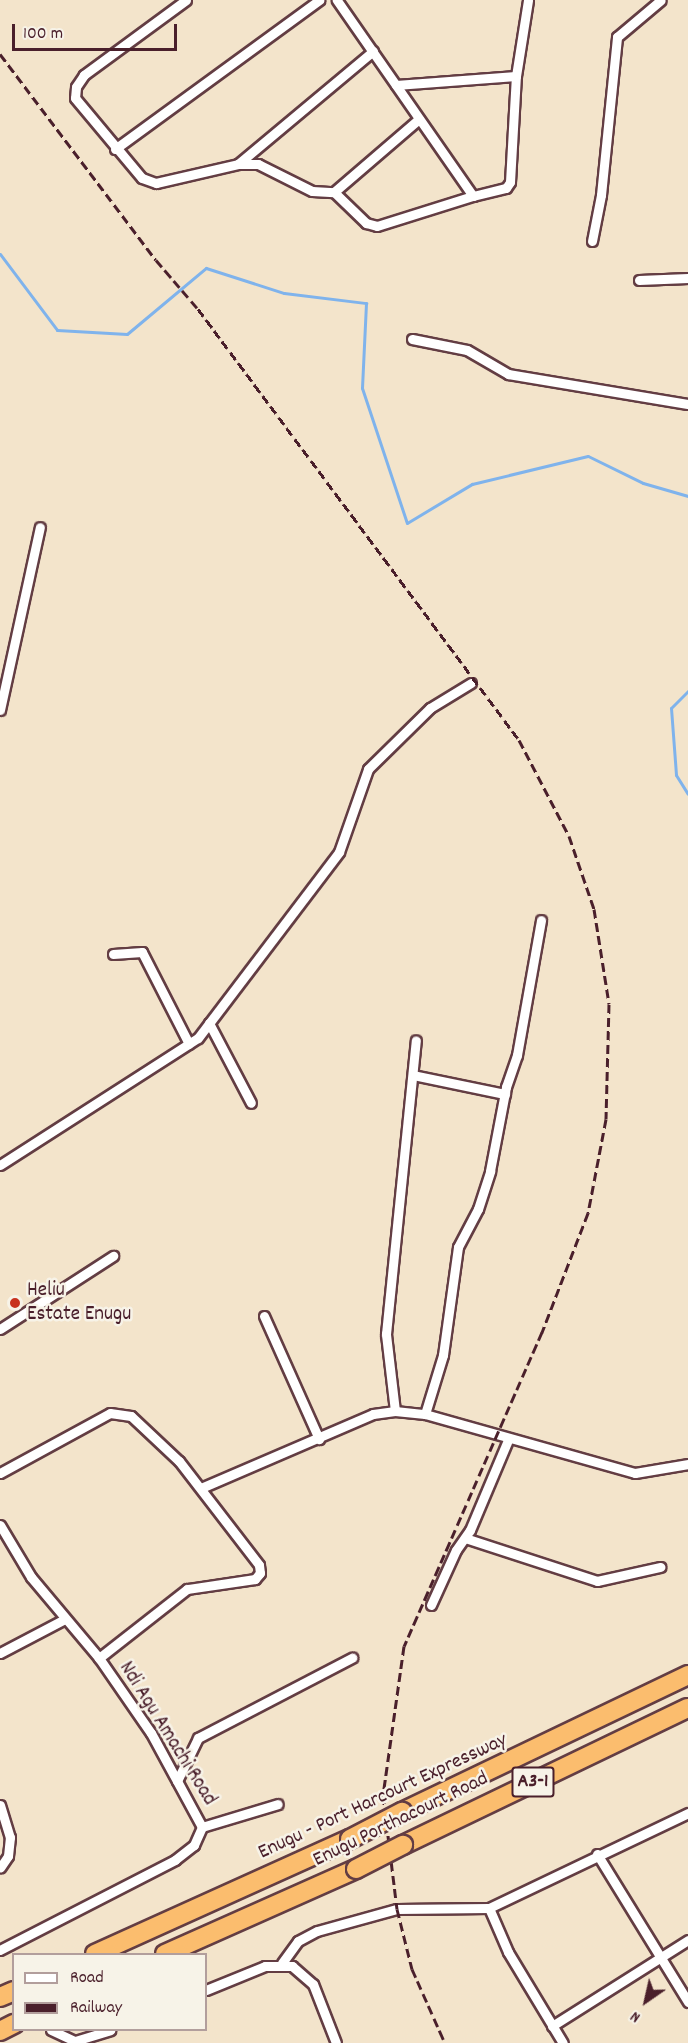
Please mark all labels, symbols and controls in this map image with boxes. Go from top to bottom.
scale bar [15,12,180,50]
text: 100 m [23,22,63,47]
place label: Heliu Estate Enugu [27,1278,131,1328]
marker: Heliu Estate Enugu [8,1296,22,1310]
street label: Ndi Agu Amachi Road [113,1657,221,1811]
street label: Enugu - Port Harcourt Expressway [255,1728,511,1866]
road number: A3-1 [510,1765,556,1799]
street label: Enugu Porthacourt Road [309,1767,493,1873]
legend [12,1953,207,2031]
text: Road [70,1966,104,1991]
north arrow [616,1971,676,2031]
text: Railway [70,1996,122,2021]
text: N [626,2005,645,2028]

